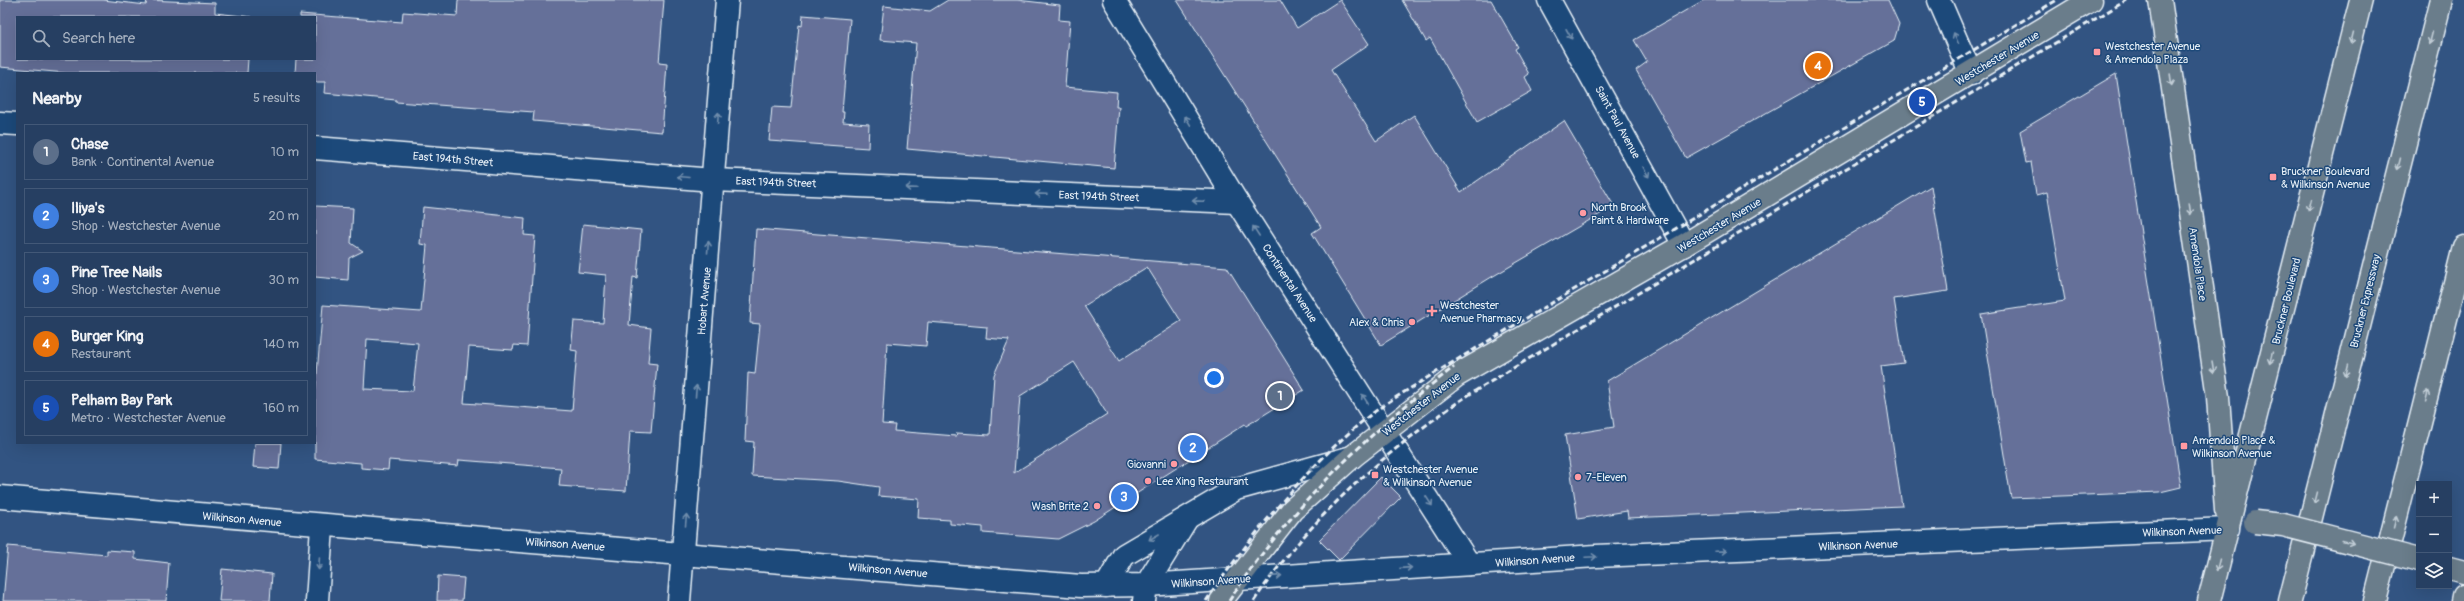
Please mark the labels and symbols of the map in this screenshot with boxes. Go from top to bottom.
one-way arrow [1565,28,1573,40]
street label: Westchester Avenue [1953,28,2042,89]
one-way arrow [2347,31,2355,44]
one-way arrow [2427,31,2434,44]
one-way arrow [1952,33,1959,45]
place label: Westchester Avenue & Amendola Plaza [2105,40,2201,66]
marker: Westchester Avenue & Amendola Plaza [2092,47,2102,57]
pin: 4 [1805,51,1831,81]
one-way arrow [2167,73,2175,86]
street label: Saint Paul Avenue [1592,84,1643,161]
pin: 5 [1909,87,1935,117]
one-way arrow [715,112,722,125]
one-way arrow [1183,115,1191,127]
street label: East 194th Street [412,150,494,170]
one-way arrow [2395,157,2403,170]
place label: Bruckner Boulevard & Wilkinson Avenue [2281,165,2370,191]
one-way arrow [1642,166,1650,178]
marker: Bruckner Boulevard & Wilkinson Avenue [2268,172,2278,182]
one-way arrow [677,174,690,181]
street label: East 194th Street [735,175,817,190]
one-way arrow [905,184,918,192]
street label: East 194th Street [1058,189,1140,204]
one-way arrow [1035,190,1048,198]
street label: Westchester Avenue [1675,195,1764,256]
one-way arrow [1192,197,1205,204]
one-way arrow [2306,198,2313,211]
place label: North Brook Paint & Hardware [1591,201,1669,227]
one-way arrow [2186,202,2194,215]
marker: North Brook Paint & Hardware [1578,208,1588,218]
one-way arrow [1252,226,1260,237]
street label: Amendola Place [2186,226,2209,302]
one-way arrow [704,241,711,254]
street label: Continental Avenue [1259,242,1320,325]
street label: Bruckner Expressway [2348,253,2383,349]
street label: Bruckner Boulevard [2269,257,2304,346]
street label: Hobart Avenue [695,266,714,335]
place label: Westchester Avenue Pharmacy [1440,299,1522,325]
marker: Westchester Avenue Pharmacy [1427,306,1437,316]
place label: Alex & Chris [1349,316,1404,329]
marker: Alex & Chris [1407,317,1417,327]
one-way arrow [2267,351,2274,364]
one-way arrow [2209,360,2217,373]
one-way arrow [2343,365,2351,378]
your location [1204,368,1224,388]
street label: Westchester Avenue [1380,370,1463,439]
pin: 1 [1267,381,1293,411]
one-way arrow [693,385,700,398]
one-way arrow [2423,390,2431,403]
one-way arrow [1361,394,1369,405]
pin: 2 [1180,433,1206,463]
place label: Amendola Place & Wilkinson Avenue [2192,434,2276,460]
marker: Amendola Place & Wilkinson Avenue [2179,441,2189,451]
place label: Giovanni [1127,458,1166,471]
marker: Giovanni [1169,459,1179,469]
place label: Westchester Avenue & Wilkinson Avenue [1383,463,1479,489]
one-way arrow [1308,464,1321,472]
marker: Westchester Avenue & Wilkinson Avenue [1370,470,1380,480]
place label: 7-Eleven [1586,471,1627,484]
marker: 7-Eleven [1573,472,1583,482]
place label: Lee Xing Restaurant [1156,475,1249,488]
marker: Lee Xing Restaurant [1143,476,1153,486]
pin: 3 [1111,482,1137,512]
one-way arrow [2311,491,2319,504]
one-way arrow [1425,495,1433,507]
place label: Wash Brite 2 [1032,500,1089,513]
marker: Wash Brite 2 [1092,501,1102,511]
street label: Wilkinson Avenue [202,510,283,529]
one-way arrow [682,514,689,527]
one-way arrow [2392,516,2399,529]
street label: Wilkinson Avenue [2142,524,2223,539]
one-way arrow [1148,534,1160,542]
street label: Wilkinson Avenue [525,535,606,554]
street label: Wilkinson Avenue [1818,538,1899,553]
one-way arrow [2341,539,2354,546]
one-way arrow [1714,547,1727,555]
street label: Wilkinson Avenue [1495,551,1576,570]
one-way arrow [1584,553,1597,560]
one-way arrow [316,557,323,570]
one-way arrow [2214,558,2222,571]
street label: Wilkinson Avenue [848,561,929,580]
one-way arrow [1399,565,1412,572]
street label: Wilkinson Avenue [1171,572,1252,591]
one-way arrow [1269,573,1282,580]

